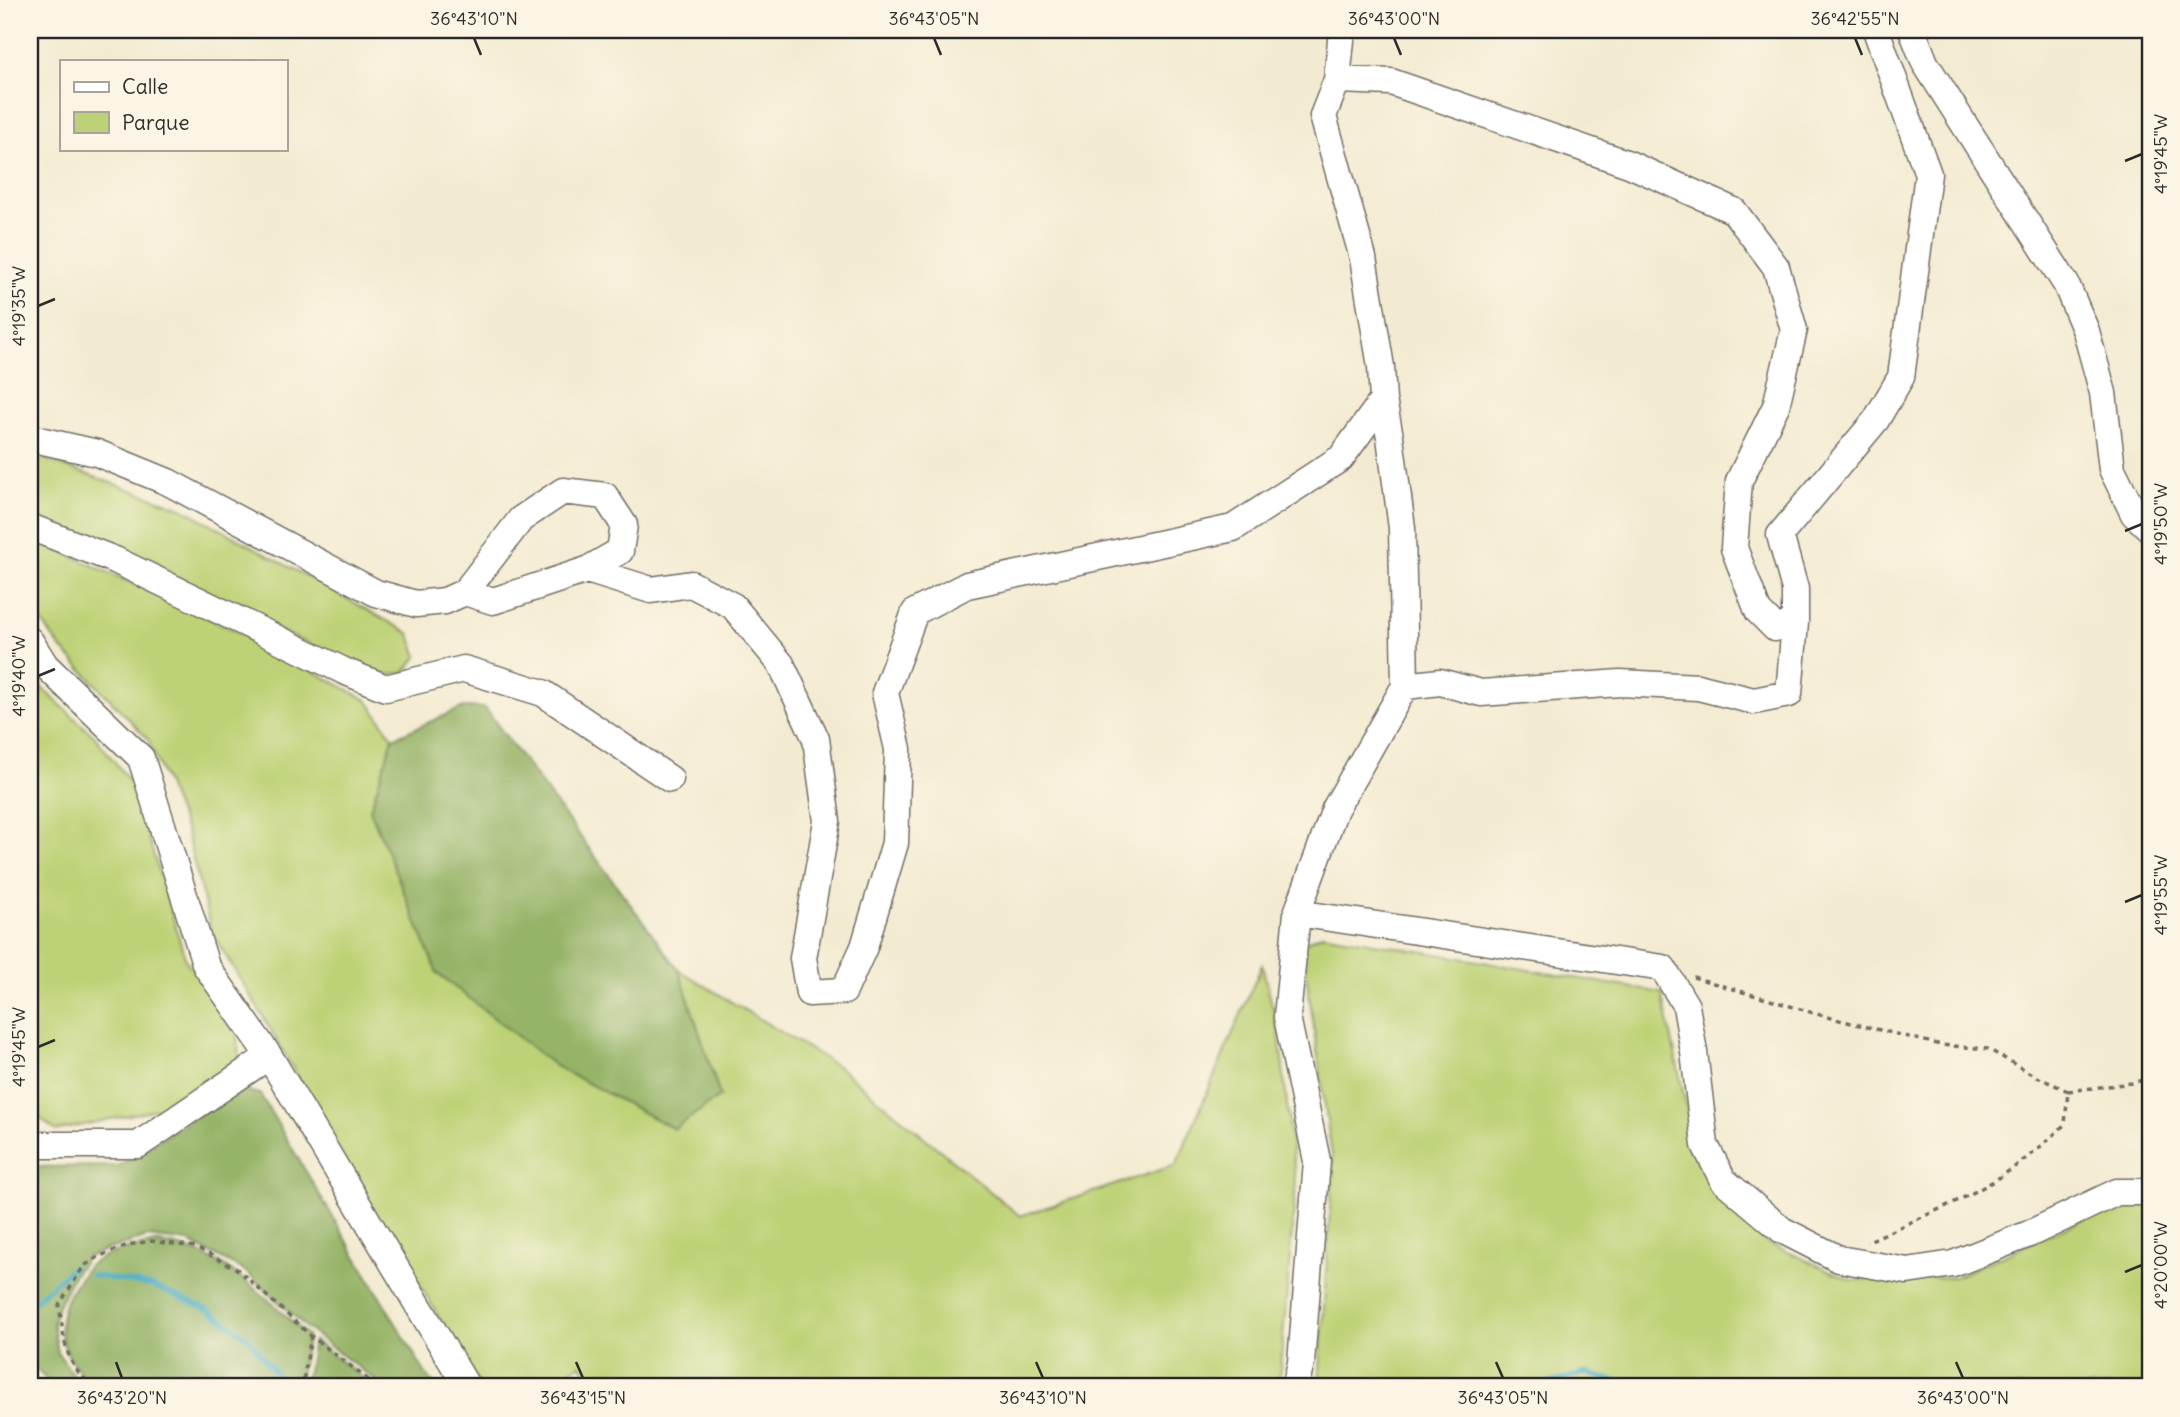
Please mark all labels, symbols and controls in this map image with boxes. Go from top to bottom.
text: 36°43'10"N [430,7,518,30]
text: 36°43'05"N [888,7,980,30]
text: 36°43'00"N [1348,7,1440,30]
text: 36°42'55"N [1810,7,1900,30]
legend [60,60,287,150]
text: Calle [122,73,168,100]
text: Parque [122,109,190,136]
text: 4°19'45"W [2149,114,2172,194]
text: 4°19'35"W [7,266,30,346]
text: 4°19'50"W [2149,483,2172,565]
text: 4°19'40"W [7,635,30,717]
text: 4°19'55"W [2149,855,2172,935]
text: 4°19'45"W [7,1007,30,1087]
text: 4°20'00"W [2149,1221,2172,1309]
text: 36°43'20"N [77,1386,167,1409]
text: 36°43'15"N [540,1386,626,1409]
text: 36°43'10"N [999,1386,1087,1409]
text: 36°43'05"N [1457,1386,1549,1409]
text: 36°43'00"N [1917,1386,2009,1409]

